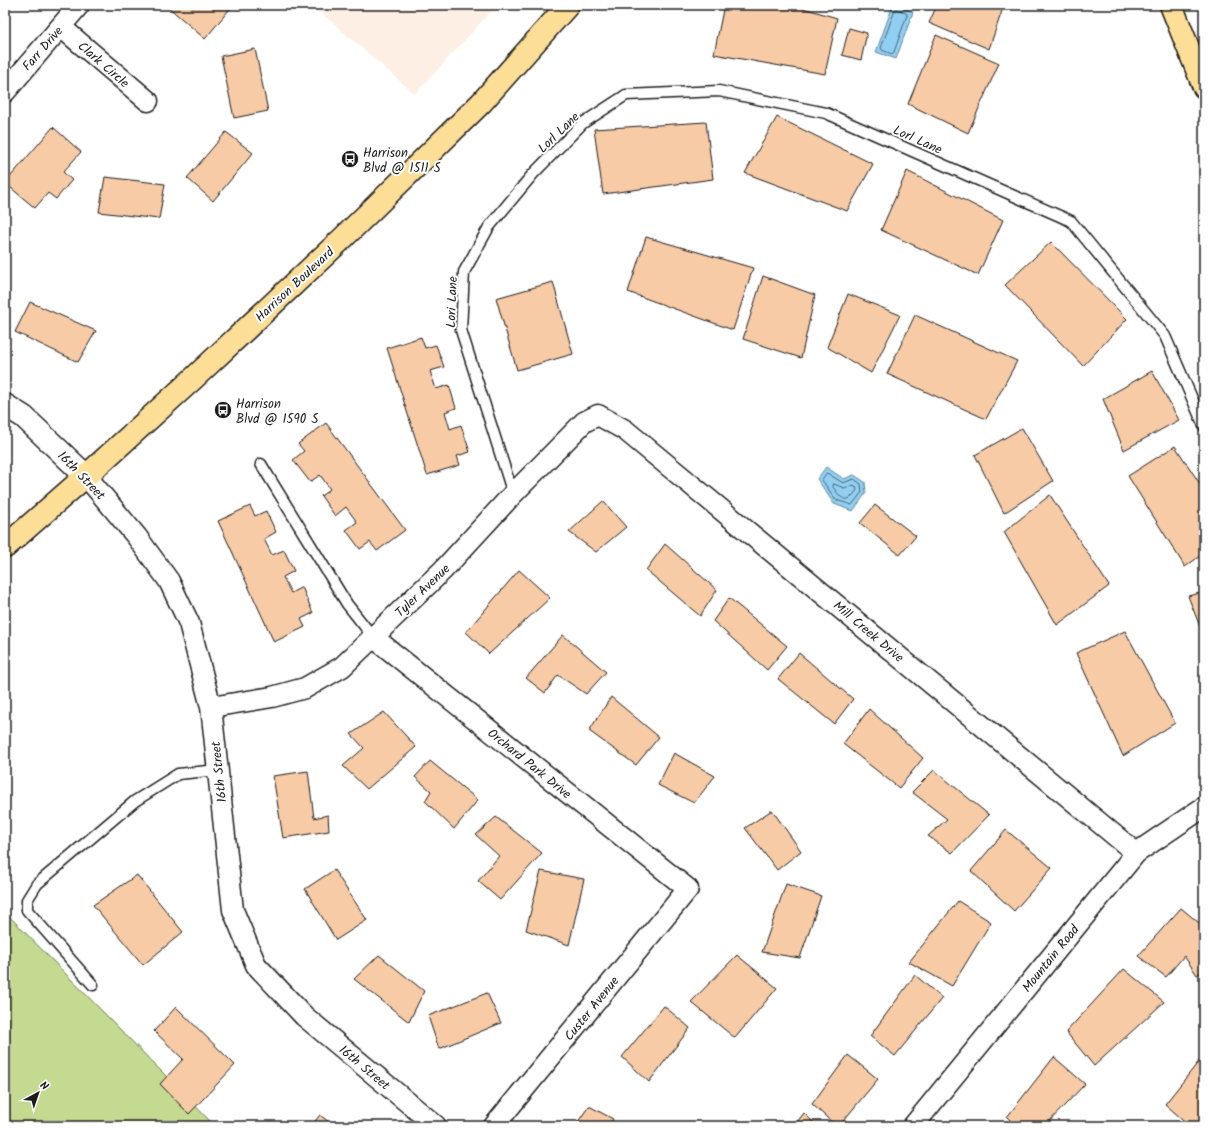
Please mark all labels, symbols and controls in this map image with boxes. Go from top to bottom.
street label: Farr Drive [18,22,69,76]
street label: Clark Circle [72,37,134,94]
street label: Lorl Lane [533,107,585,159]
street label: Lorl Lane [890,120,945,161]
place label: Harrison Blvd @ 1511 S [363,143,441,179]
bus stop icon: Harrison Blvd @ 1511 S [340,149,360,169]
street label: Harrison Boulevard [251,242,340,328]
street label: Lori Lane [441,276,464,328]
place label: Harrison Blvd @ 1590 S [236,394,319,430]
bus stop icon: Harrison Blvd @ 1590 S [213,400,233,420]
street label: 16th Street [52,447,111,506]
street label: Tyler Avenue [391,559,456,623]
street label: Mill Creek Drive [828,596,908,668]
street label: Orchard Park Drive [482,724,576,805]
street label: 16th Street [206,739,233,804]
street label: Mountain Road [1017,920,1085,997]
street label: Custer Avenue [559,972,625,1046]
street label: 16th Street [334,1040,395,1097]
north arrow [18,1073,58,1113]
text: N [35,1077,52,1095]

